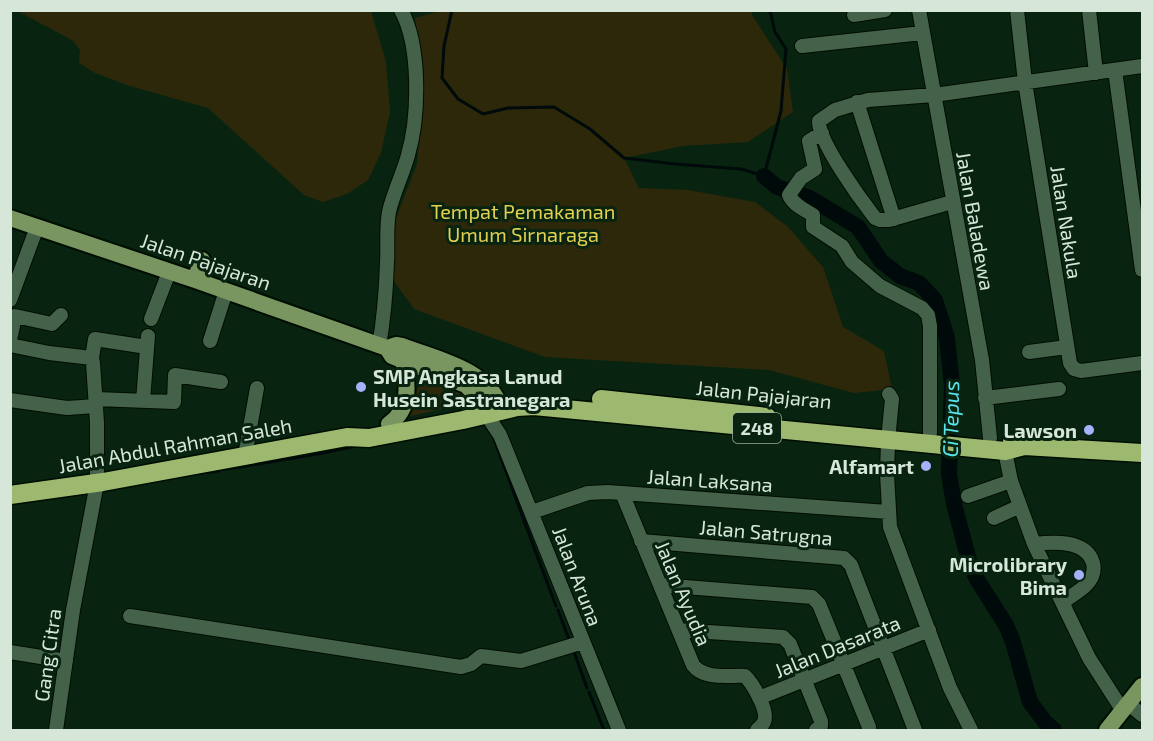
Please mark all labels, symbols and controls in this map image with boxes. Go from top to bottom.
street label: Jalan Baladewa [952,150,1000,292]
street label: Jalan Nakula [1046,164,1088,280]
park label: Tempat Pemakaman Umum Sirnaraga [431,199,615,246]
street label: Jalan Pajajaran [138,228,274,294]
place label: SMP Angkasa Lanud Husein Sastranegara [373,364,570,411]
street label: Jalan Pajajaran [695,375,833,413]
marker: SMP Angkasa Lanud Husein Sastranegara [354,380,368,394]
water label: Ci Tepus [937,380,963,458]
street label: Jalan Abdul Rahman Saleh [56,413,294,477]
road number: 248 [733,413,781,443]
place label: Lawson [1003,418,1077,442]
marker: Lawson [1082,423,1096,437]
place label: Alfamart [829,454,914,478]
marker: Alfamart [919,459,933,473]
street label: Jalan Laksana [646,464,774,496]
street label: Jalan Satrugna [698,514,834,550]
street label: Jalan Aruna [548,523,608,629]
street label: Jalan Ayudia [651,537,717,649]
place label: Microlibrary Bima [949,552,1068,599]
marker: Microlibrary Bima [1072,568,1086,582]
street label: Gang Citra [29,607,65,703]
street label: Jalan Dasarata [770,610,904,682]

